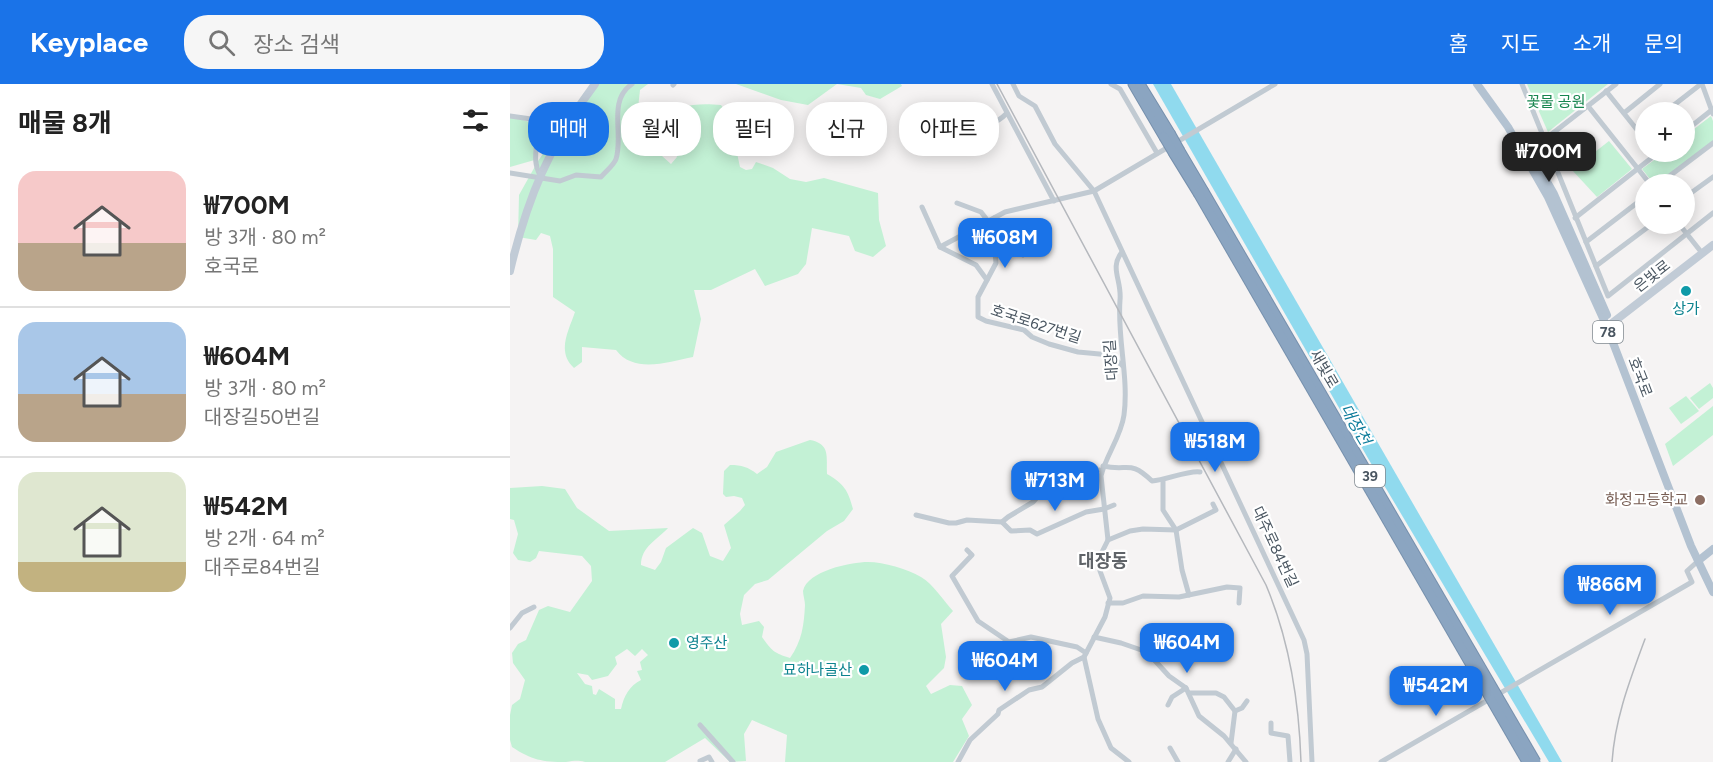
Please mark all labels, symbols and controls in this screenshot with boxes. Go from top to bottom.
search box [184,15,604,69]
text: Keyplace [30,25,148,59]
icon: search [205,26,238,59]
text: 장소 검색 [253,31,340,58]
text: 홈 [1449,31,1468,56]
text: 지도 [1501,31,1540,56]
text: 소개 [1573,31,1611,56]
text: 문의 [1644,31,1683,56]
park label: 꽃물 공원 [1527,93,1585,111]
chip: 매매 [528,102,609,156]
chip: 월세 [621,102,701,156]
chip: 필터 [713,102,794,156]
chip: 신규 [806,102,887,156]
chip: 아파트 [899,102,999,156]
map controls [1635,102,1695,234]
button: + [1635,102,1695,162]
icon: filters [459,104,492,137]
text: 매물 8개 [18,107,112,139]
pin: ₩700M [1507,132,1591,183]
text: ₩700M [1516,139,1582,163]
button: − [1635,174,1695,234]
text: ₩700M [204,189,290,221]
icon: home [66,195,138,267]
pin: ₩608M [963,218,1047,269]
text: 방 3개 · 80 m² [204,225,326,249]
text: ₩608M [972,225,1038,249]
text: 호국로 [204,254,259,278]
street label: 은빛로 [1630,256,1674,296]
marker: 상가 [1679,284,1693,298]
place label: 상가 [1672,300,1700,318]
street label: 호국로627번길 [989,301,1083,347]
road number: 78 [1593,321,1623,343]
street label: 대장길 [1101,339,1121,381]
text: ₩604M [204,340,290,372]
icon: home [66,346,138,418]
street label: 새빛로 [1306,347,1342,391]
street label: 호국로 [1624,354,1656,400]
text: 방 3개 · 80 m² [204,376,326,400]
water label: 대장천 [1336,400,1376,450]
text: 대장길50번길 [204,405,320,429]
pin: ₩518M [1173,422,1257,473]
text: ₩518M [1184,429,1246,453]
pin: ₩713M [1013,461,1097,512]
road number: 39 [1355,465,1385,487]
text: ₩713M [1025,468,1085,492]
text: ₩542M [204,490,288,522]
place label: 화정고등학교 [1605,491,1688,509]
marker: 화정고등학교 [1693,493,1707,507]
icon: home [66,496,138,568]
street label: 대주로84번길 [1248,504,1302,590]
text: 방 2개 · 64 m² [204,526,325,550]
district label: 대장동 [1078,550,1128,572]
text: 대주로84번길 [204,555,321,579]
pin: ₩866M [1568,565,1652,616]
text: ₩866M [1578,572,1642,596]
pin: ₩604M [1145,623,1229,674]
text: ₩604M [1154,630,1220,654]
place label: 영주산 [686,634,728,652]
marker: 영주산 [667,636,681,650]
pin: ₩604M [963,641,1047,692]
text: ₩604M [972,648,1038,672]
place label: 묘하나골산 [783,661,852,679]
marker: 묘하나골산 [857,663,871,677]
pin: ₩542M [1394,666,1478,717]
text: ₩542M [1404,673,1468,697]

